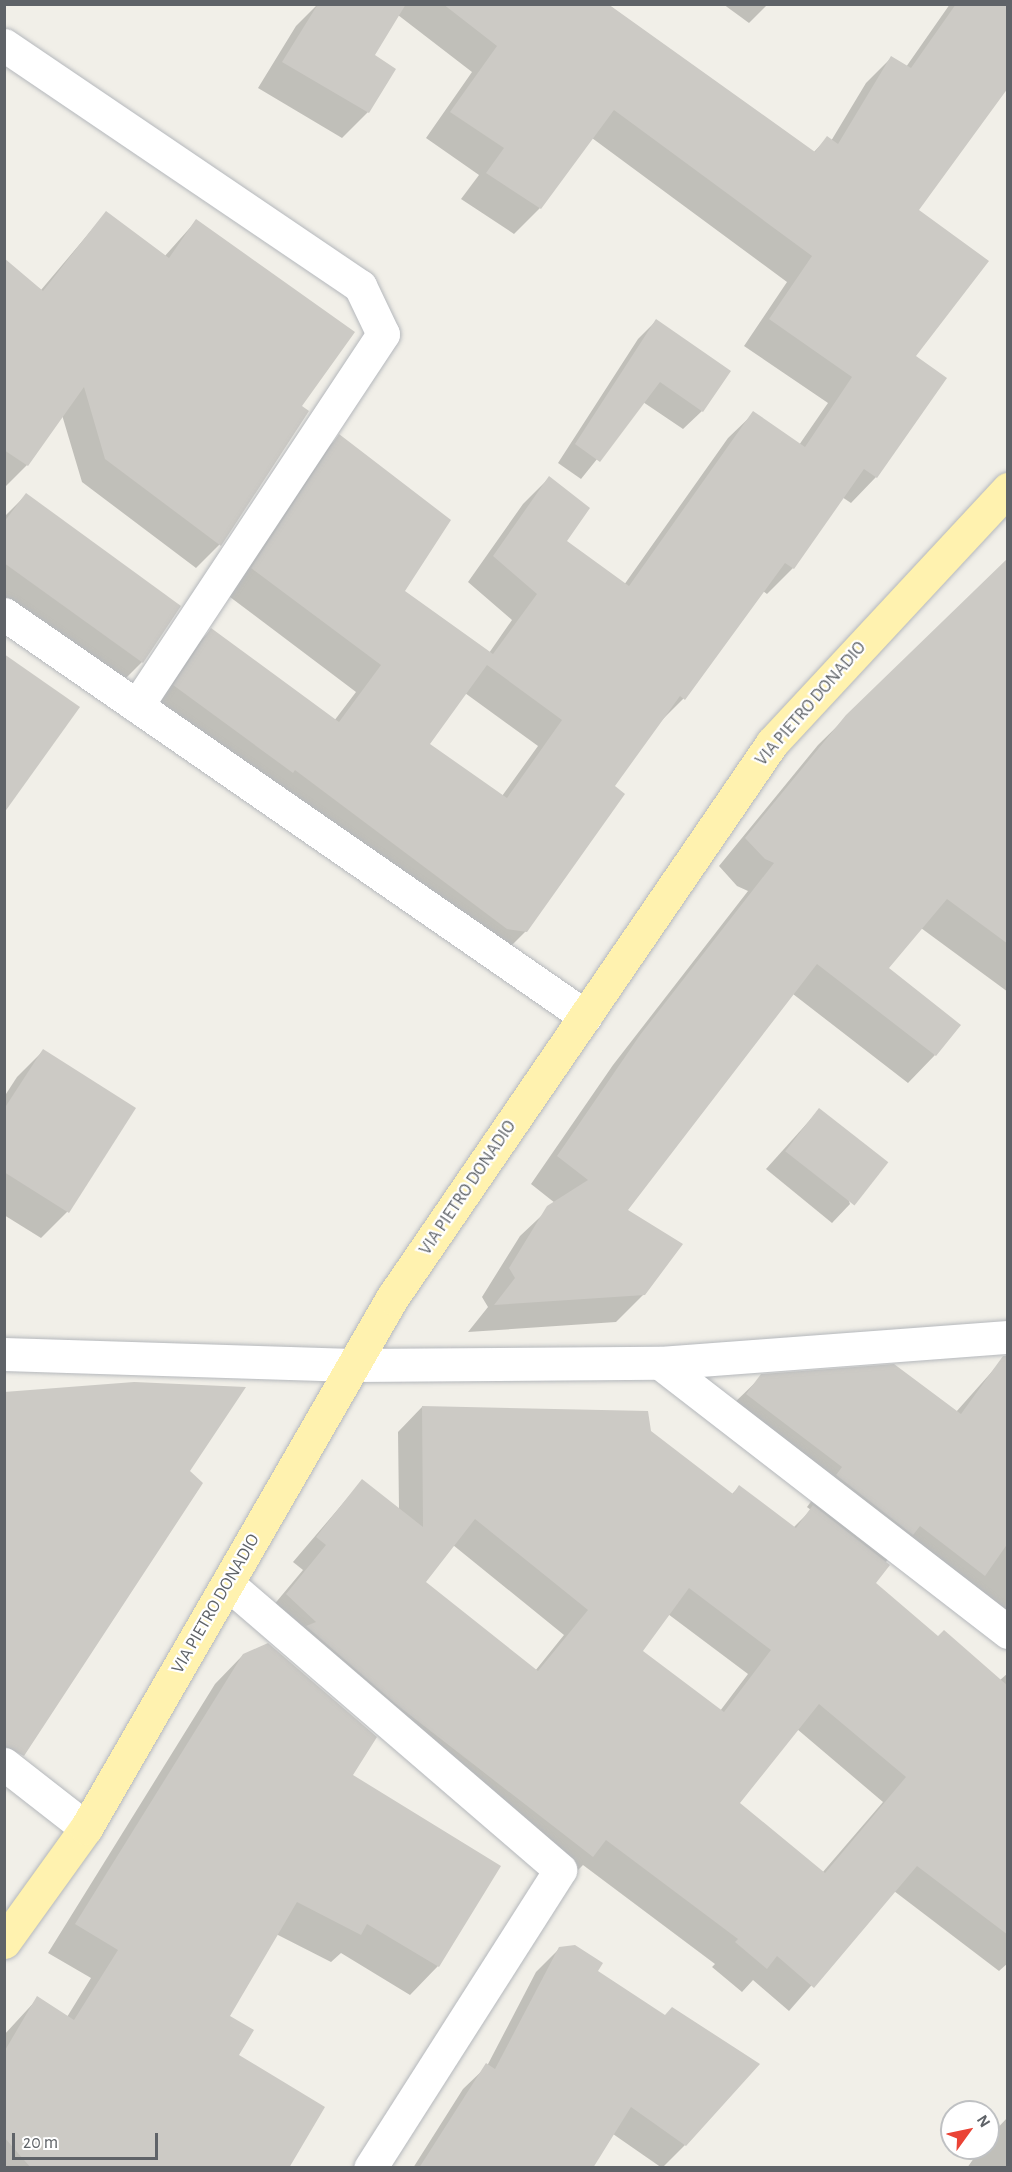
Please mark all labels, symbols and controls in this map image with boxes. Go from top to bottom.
street label: VIA PIETRO DONADIO [751,637,871,771]
street label: VIA PIETRO DONADIO [415,1117,521,1259]
street label: VIA PIETRO DONADIO [167,1530,265,1678]
north arrow [940,2100,1000,2160]
text: N [974,2112,993,2130]
scale bar [15,2121,160,2159]
text: 20 m [23,2134,58,2152]

